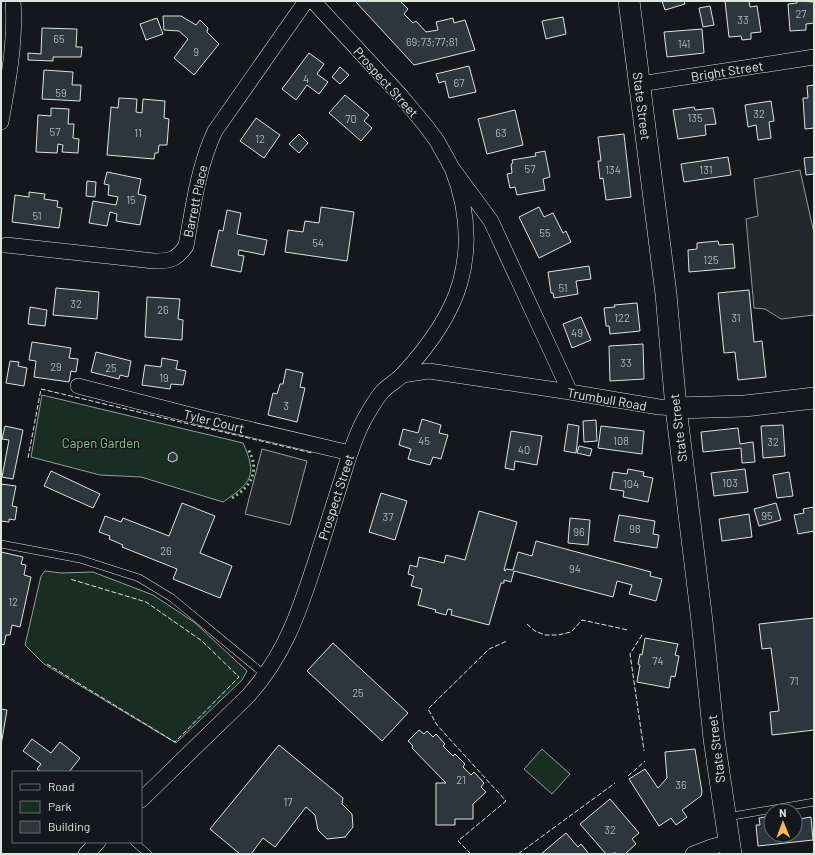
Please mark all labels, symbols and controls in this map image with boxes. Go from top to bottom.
house number: 27 [795,7,807,20]
house number: 33 [737,13,749,26]
house number: 65 [53,32,65,45]
house number: 69;73;77;81 [406,35,458,48]
house number: 141 [678,37,690,50]
street label: Prospect Street [350,43,422,121]
house number: 9 [193,45,199,58]
street label: Bright Street [690,57,764,85]
street label: State Street [630,71,654,141]
house number: 4 [303,72,309,85]
house number: 67 [454,76,464,89]
house number: 59 [55,86,67,99]
house number: 32 [753,107,765,120]
house number: 135 [687,111,703,124]
house number: 70 [345,112,357,125]
house number: 57 [50,125,60,138]
house number: 11 [134,126,142,139]
house number: 63 [495,126,507,139]
house number: 12 [255,132,265,145]
house number: 57 [525,162,535,175]
street label: Barrett Place [179,163,211,239]
house number: 134 [605,163,621,176]
house number: 131 [699,163,713,176]
house number: 15 [126,193,136,206]
house number: 51 [32,209,42,222]
house number: 55 [539,226,551,239]
house number: 54 [312,236,324,249]
house number: 125 [703,253,719,266]
house number: 51 [558,281,568,294]
house number: 32 [70,297,82,310]
house number: 26 [157,303,169,316]
house number: 122 [614,311,630,324]
house number: 31 [731,311,741,324]
house number: 49 [571,326,583,339]
house number: 33 [620,356,632,369]
house number: 29 [50,360,62,373]
house number: 25 [105,361,117,374]
house number: 19 [159,371,169,384]
street label: Trumbull Road [566,384,648,414]
street label: State Street [666,393,690,463]
house number: 3 [283,399,289,412]
street label: Tyler Court [182,406,246,436]
house number: 45 [418,434,430,447]
house number: 108 [613,434,629,447]
park label: Capen Garden [62,435,140,451]
house number: 32 [767,435,779,448]
house number: 40 [518,443,530,456]
street label: Prospect Street [315,452,357,542]
house number: 103 [722,476,738,489]
house number: 104 [623,477,639,490]
house number: 95 [761,509,773,522]
house number: 37 [383,510,393,523]
house number: 98 [629,522,641,535]
house number: 96 [573,525,585,538]
house number: 26 [160,544,172,557]
house number: 94 [569,562,581,575]
house number: 12 [8,595,18,608]
house number: 74 [652,654,664,667]
house number: 71 [789,674,799,687]
house number: 25 [352,686,364,699]
street label: State Street [704,714,728,784]
legend [12,771,142,843]
house number: 21 [456,773,466,786]
house number: 36 [675,778,687,791]
text: Road [48,779,75,793]
house number: 17 [283,795,293,808]
text: Park [48,799,72,813]
north arrow [763,803,803,843]
text: N [779,806,787,819]
text: Building [48,819,90,833]
house number: 32 [604,823,616,836]

